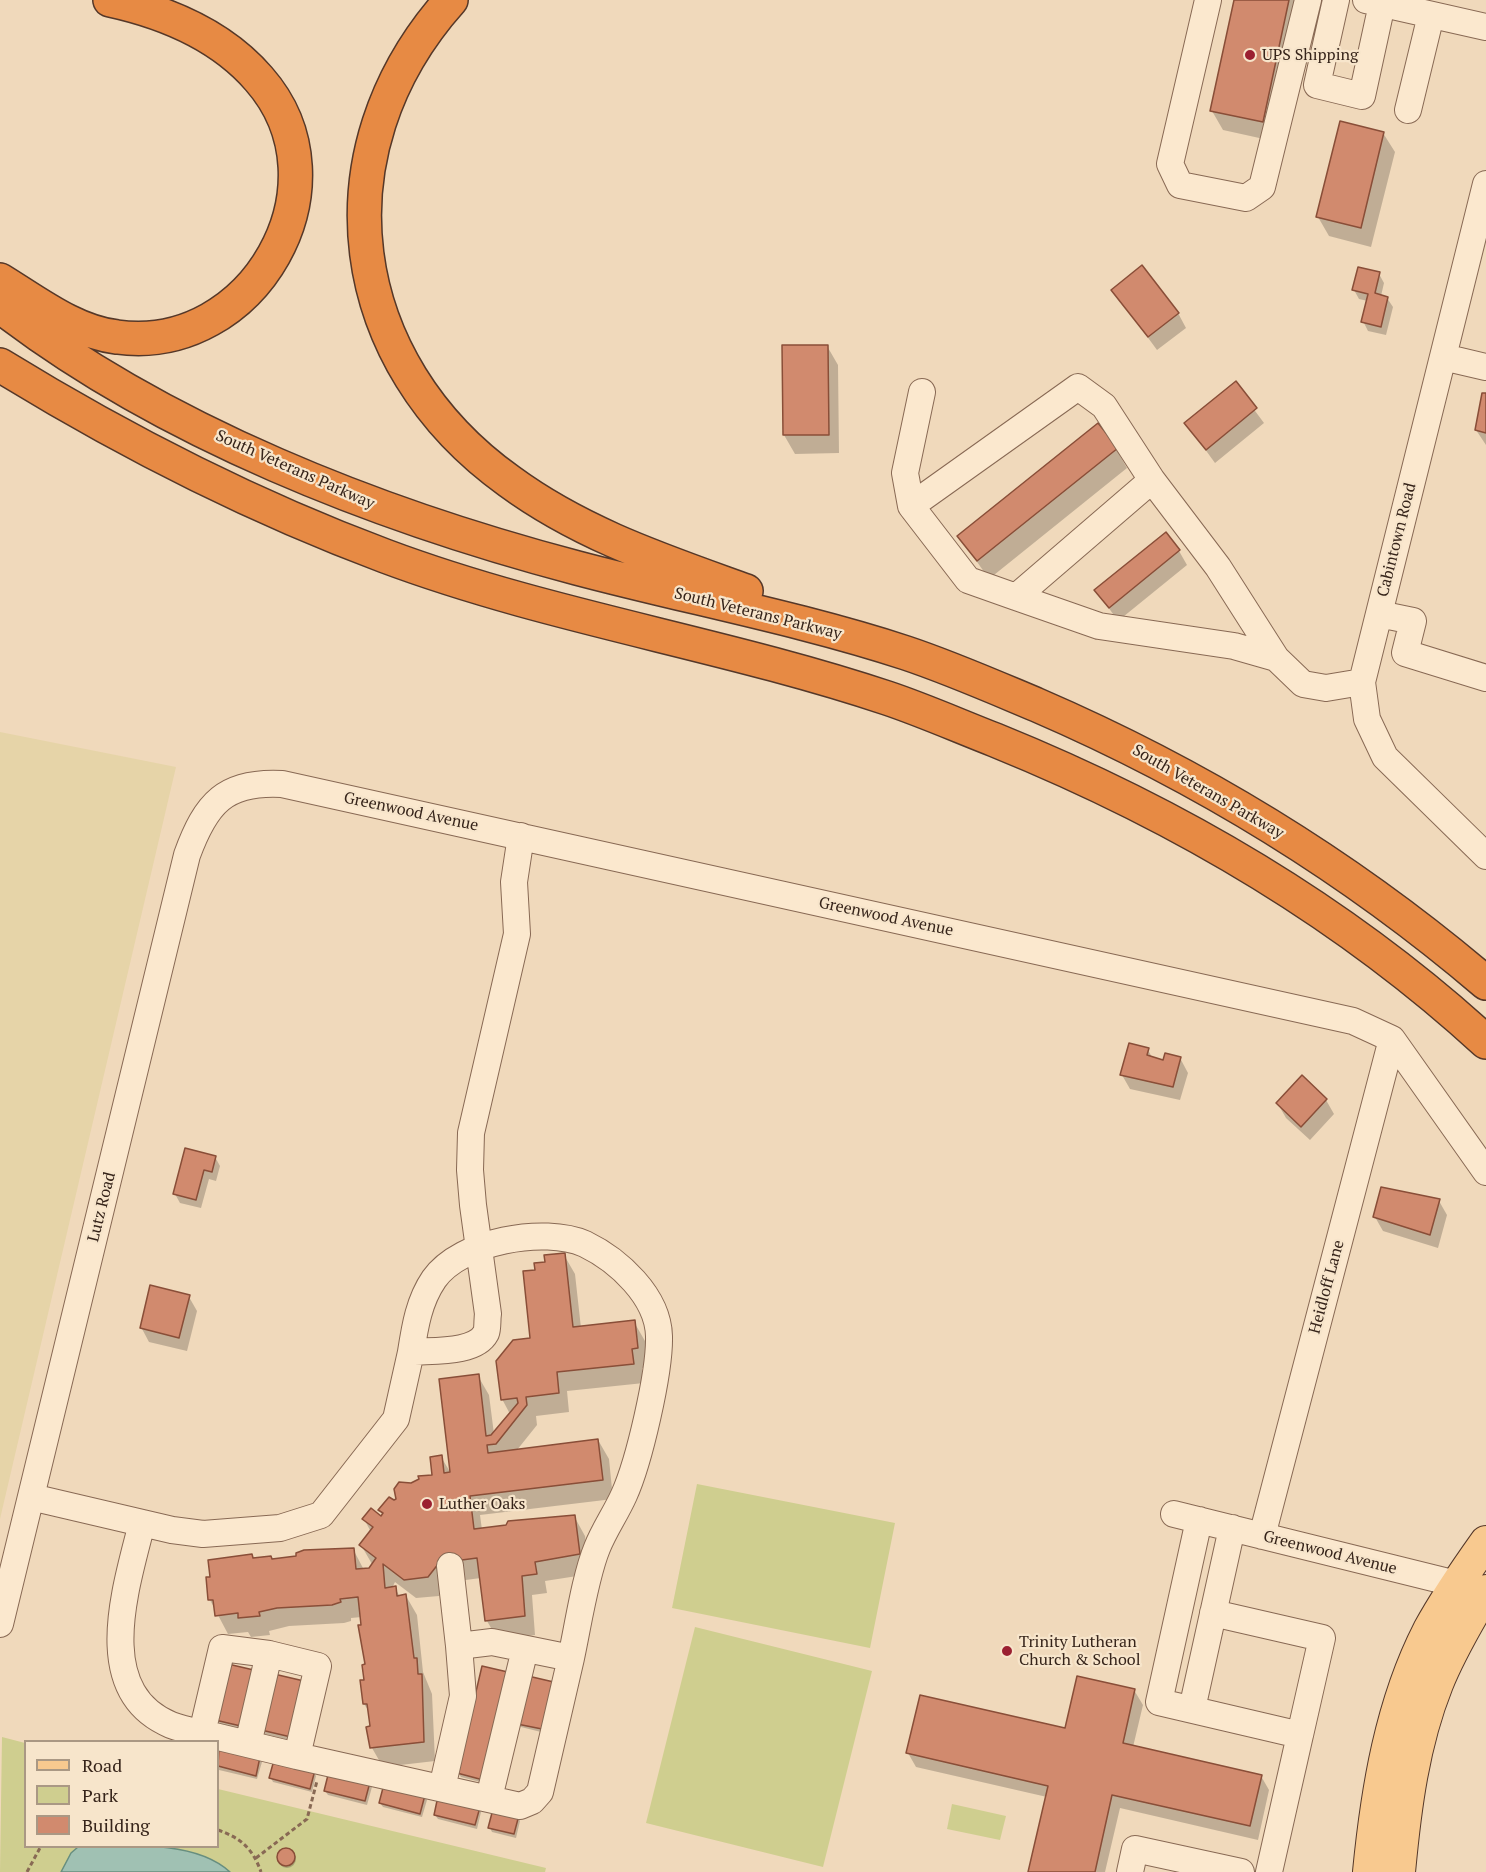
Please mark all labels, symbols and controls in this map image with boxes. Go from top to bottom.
place label: UPS Shipping [1262,45,1358,65]
marker: UPS Shipping [1243,48,1257,62]
street label: South Veterans Parkway [213,426,377,514]
street label: Cabintown Road [1374,481,1420,599]
street label: South Veterans Parkway [672,584,844,644]
street label: South Veterans Parkway [1129,741,1287,843]
street label: Greenwood Avenue [342,788,480,836]
street label: Greenwood Avenue [817,893,955,941]
street label: Lutz Road [84,1170,120,1244]
street label: Heidloff Lane [1305,1238,1349,1336]
place label: Luther Oaks [439,1494,525,1514]
marker: Luther Oaks [420,1497,434,1511]
street label: Greenwood Avenue [1261,1527,1399,1579]
place label: Trinity Lutheran Church & School [1019,1632,1140,1670]
marker: Trinity Lutheran Church & School [1000,1644,1014,1658]
legend [24,1740,219,1848]
text: Road [82,1753,122,1777]
text: Park [82,1783,118,1807]
text: Building [82,1813,150,1837]

